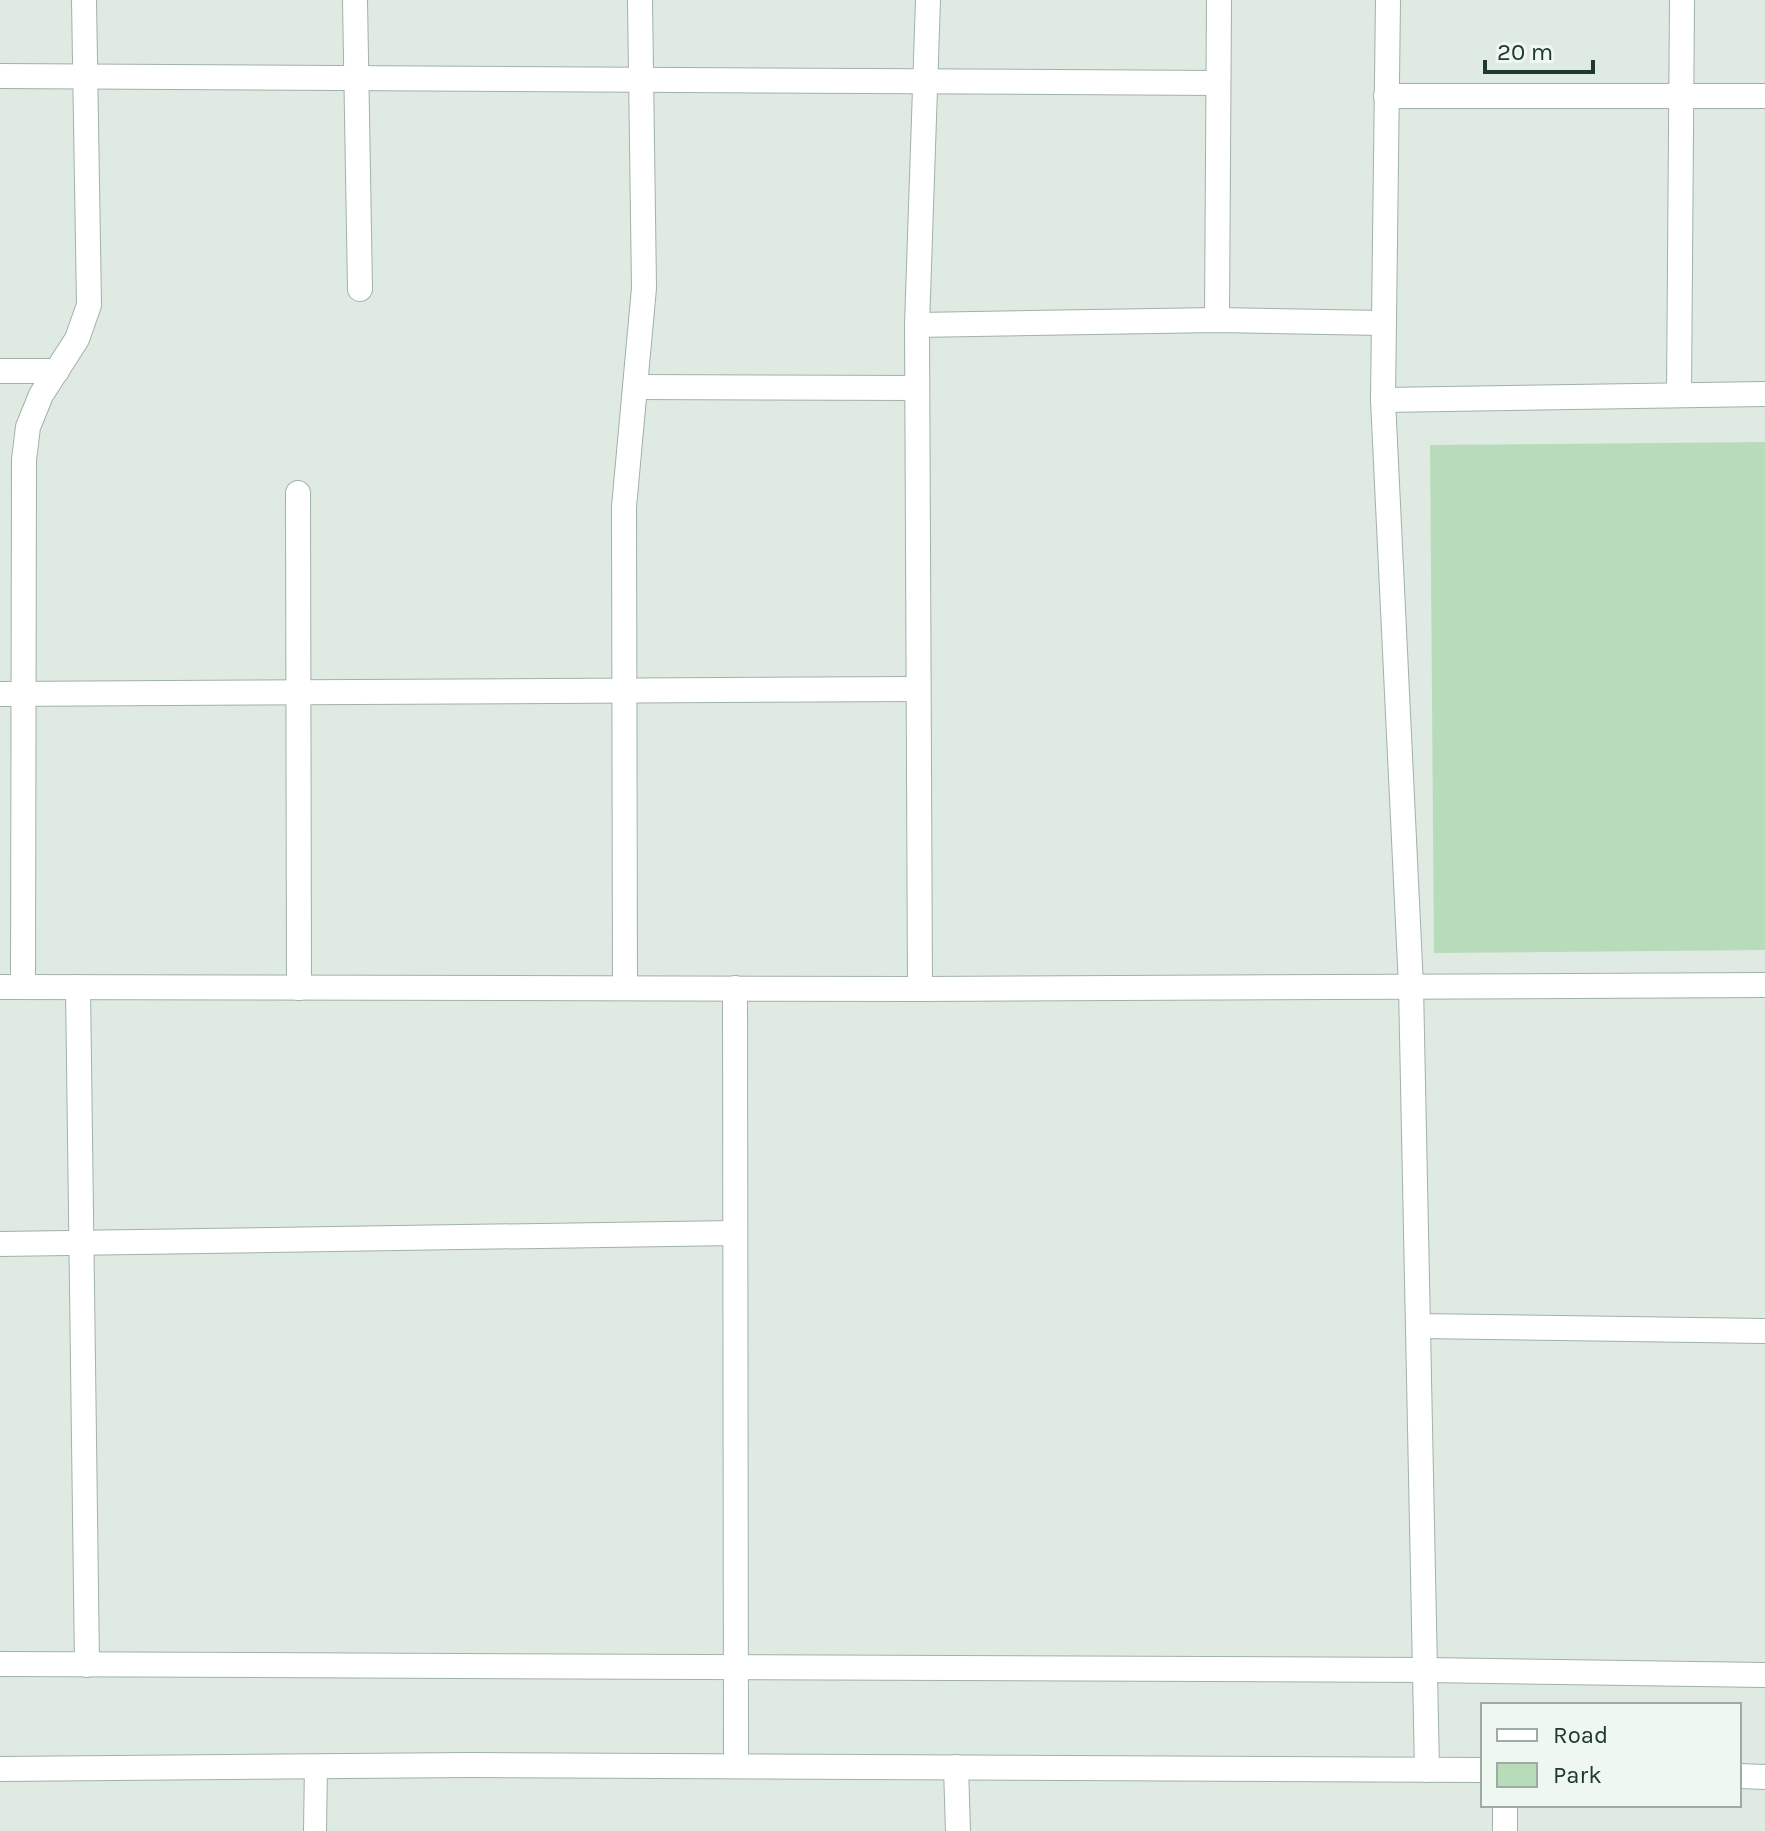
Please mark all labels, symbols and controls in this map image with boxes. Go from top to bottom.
scale bar [1485,24,1593,74]
text: 20 m [1497,38,1553,66]
legend [1481,1703,1741,1807]
text: Road [1553,1721,1608,1749]
text: Park [1553,1761,1602,1789]

